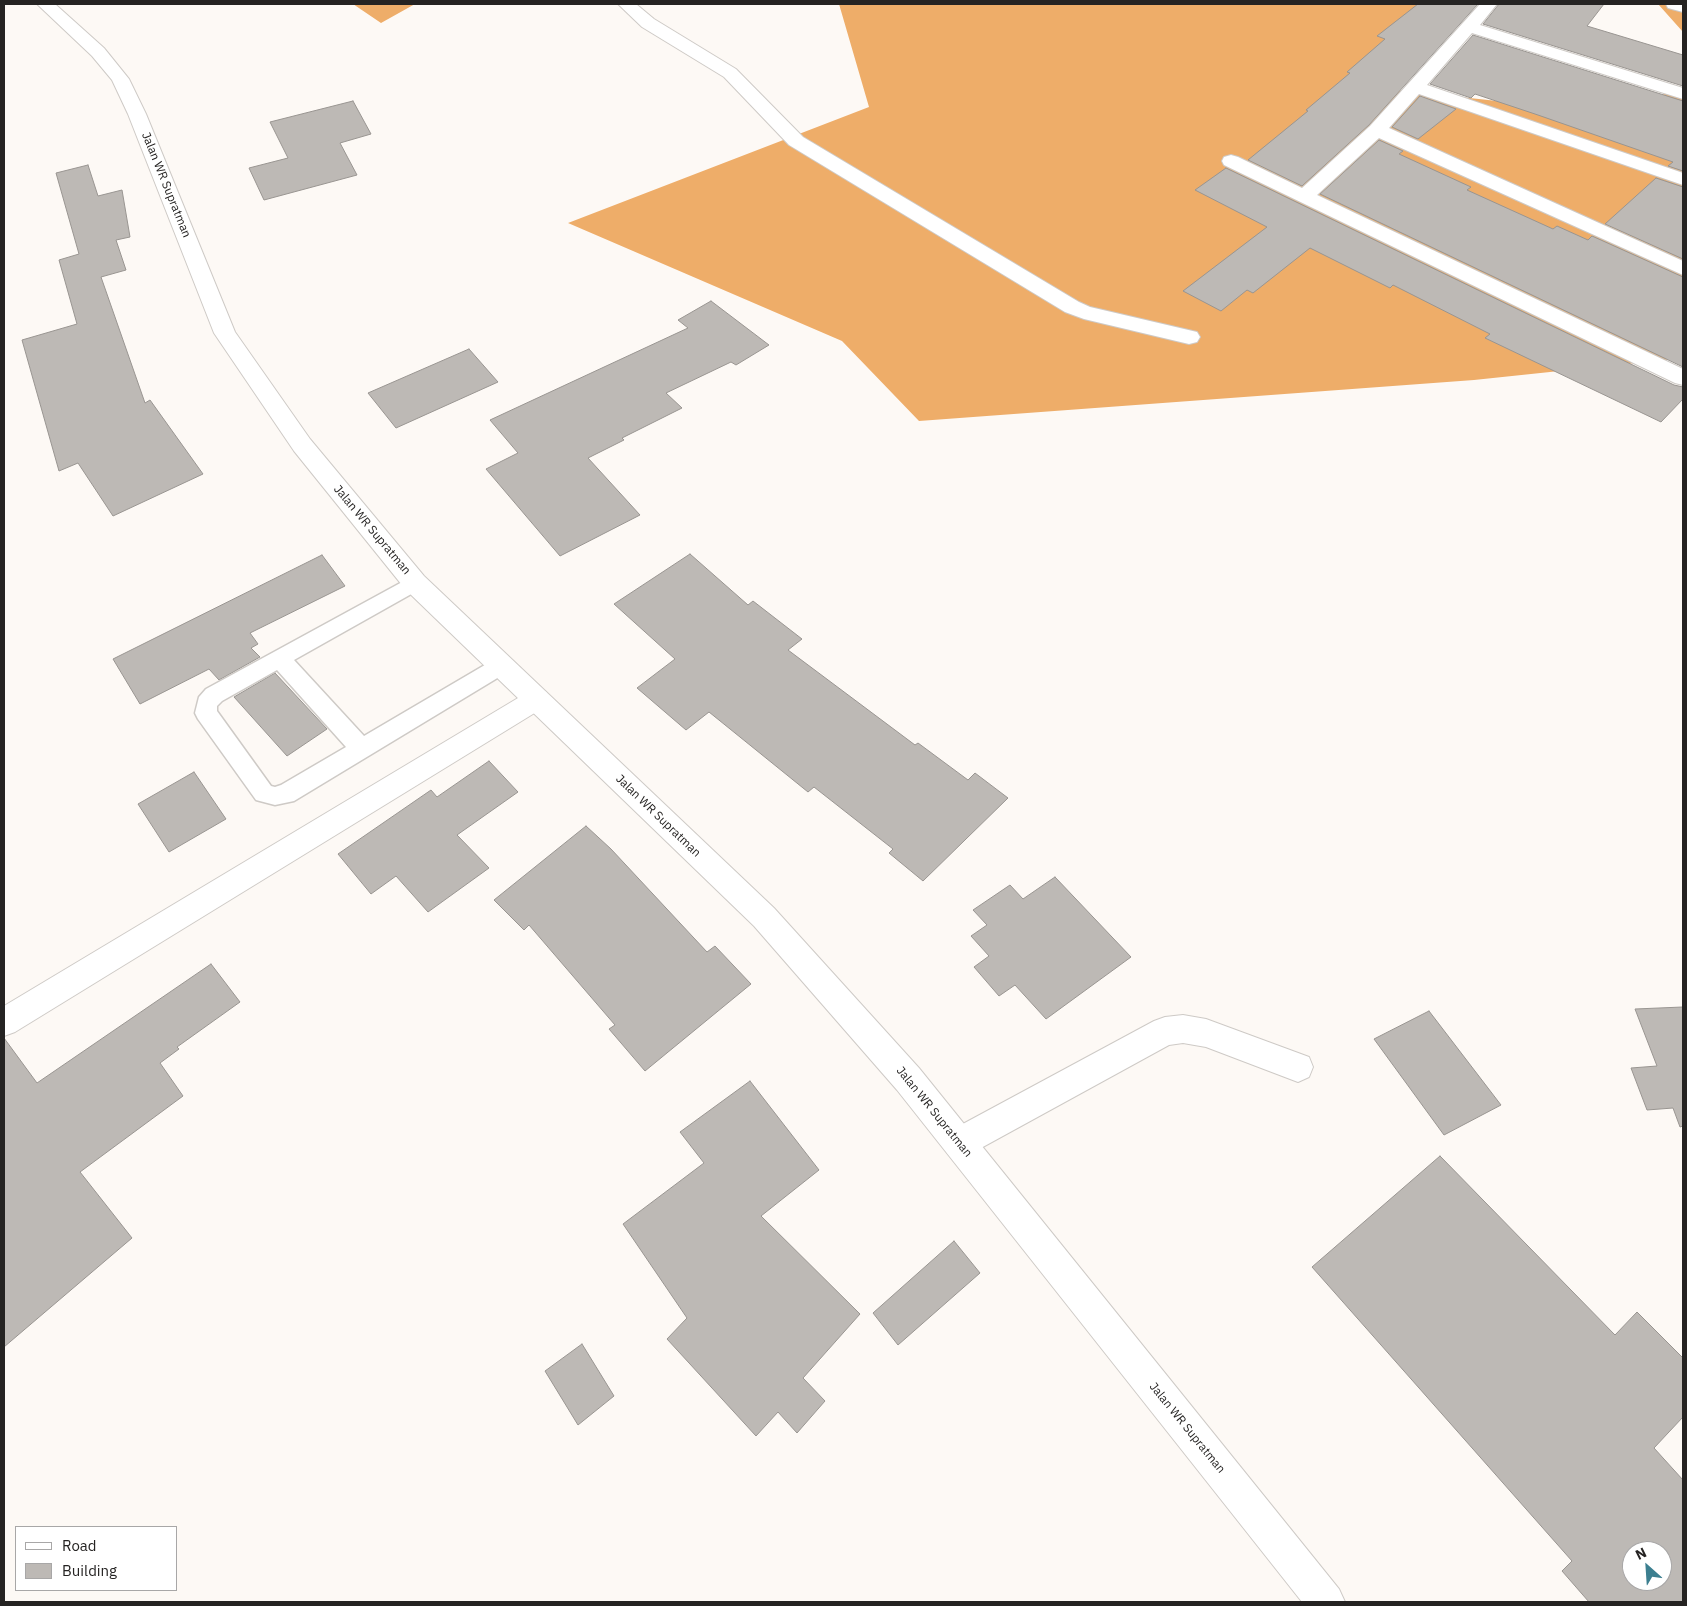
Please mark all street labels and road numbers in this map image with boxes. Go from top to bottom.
street label: Jalan WR Supratman [138,130,194,240]
street label: Jalan WR Supratman [330,482,414,578]
street label: Jalan WR Supratman [613,772,703,860]
street label: Jalan WR Supratman [893,1064,975,1160]
street label: Jalan WR Supratman [1146,1380,1228,1476]

